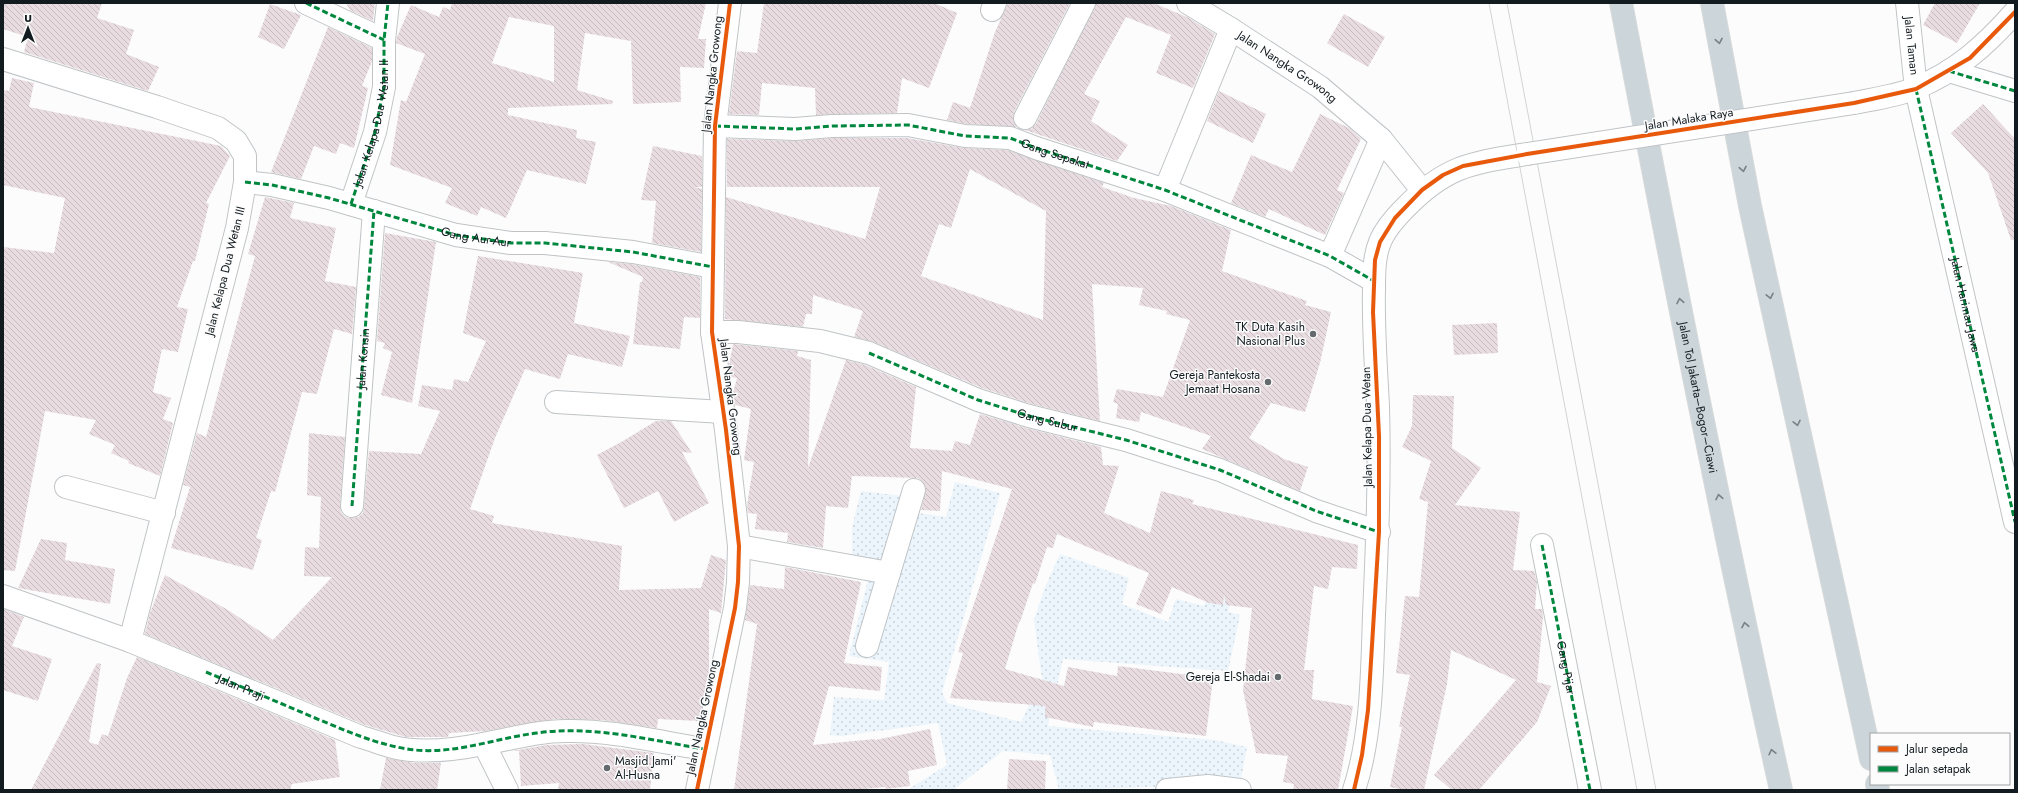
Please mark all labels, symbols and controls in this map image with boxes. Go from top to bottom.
north arrow [8,8,48,48]
text: U [24,10,32,26]
street label: Jalan Taman [1899,14,1923,76]
street label: Jalan Nangka Growong [697,15,727,135]
street label: Jalan Nangka Growong [1232,25,1341,107]
one-way arrow [1714,38,1723,44]
street label: Jalan Kelapa Dua Wetan II [348,60,393,191]
street label: Jalan Malaka Raya [1642,103,1735,135]
street label: Gang Sepakat [1018,134,1092,174]
one-way arrow [1738,166,1747,172]
street label: Jalan Kelapa Dua Wetan III [200,204,250,340]
street label: Gang Aur-Aur [439,222,513,252]
street label: Jalan Harimau Jawa [1945,254,1985,354]
one-way arrow [1765,293,1773,299]
one-way arrow [1676,298,1684,305]
place label: TK Duta Kasih Nasional Plus [1236,318,1305,350]
street label: Jalan Tol Jakarta–Bogor–Ciawi [1674,318,1722,475]
street label: Jalan Konsin [352,327,374,391]
marker: TK Duta Kasih Nasional Plus [1308,329,1318,339]
street label: Jalan Nangka Growong [715,336,747,456]
place label: Gereja Pantekosta Jemaat Hosana [1170,366,1260,398]
street label: Jalan Kelapa Dua Wetan [1357,367,1377,489]
marker: Gereja Pantekosta Jemaat Hosana [1263,377,1273,387]
street label: Gang Subur [1015,404,1080,437]
one-way arrow [1793,420,1801,427]
one-way arrow [1716,494,1724,501]
one-way arrow [1741,622,1750,628]
street label: Gang Pijar [1552,639,1580,697]
street label: Jalan Nangka Growong [681,658,723,778]
place label: Gereja El-Shadai [1186,668,1270,686]
street label: Jalan Praji [213,669,267,705]
marker: Gereja El-Shadai [1273,672,1283,682]
legend [1870,733,2010,785]
text: Jalur sepeda [1904,740,1968,758]
one-way arrow [1769,749,1777,755]
place label: Masjid Jami' Al-Husna [615,752,676,784]
text: Jalan setapak [1904,760,1971,778]
marker: Masjid Jami' Al-Husna [602,763,612,773]

